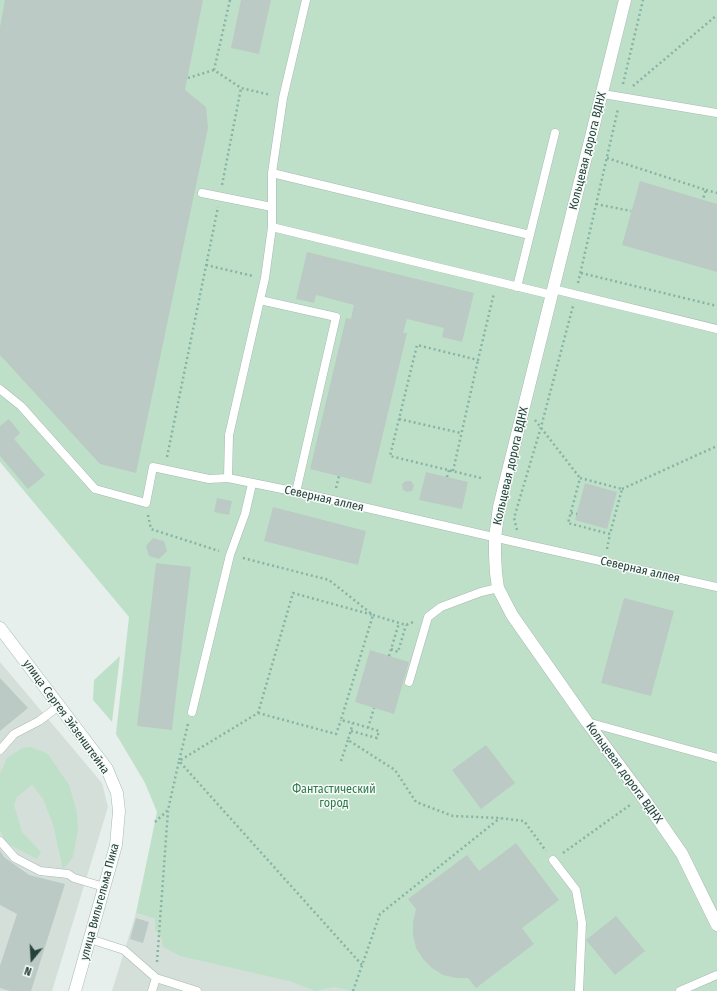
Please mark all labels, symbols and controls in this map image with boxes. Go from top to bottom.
street label: Кольцевая дорога ВДНХ [566,90,610,212]
street label: Кольцевая дорога ВДНХ [490,405,532,527]
street label: Северная аллея [283,483,365,515]
street label: Северная аллея [599,554,681,586]
street label: улица Сергея Эйзенштейна [20,657,112,777]
street label: Кольцевая дорога ВДНХ [583,720,665,826]
park label: Фантастический город [292,783,376,811]
street label: улица Вильгельма Пика [77,842,123,962]
north arrow [12,939,52,979]
text: N [23,964,33,978]

